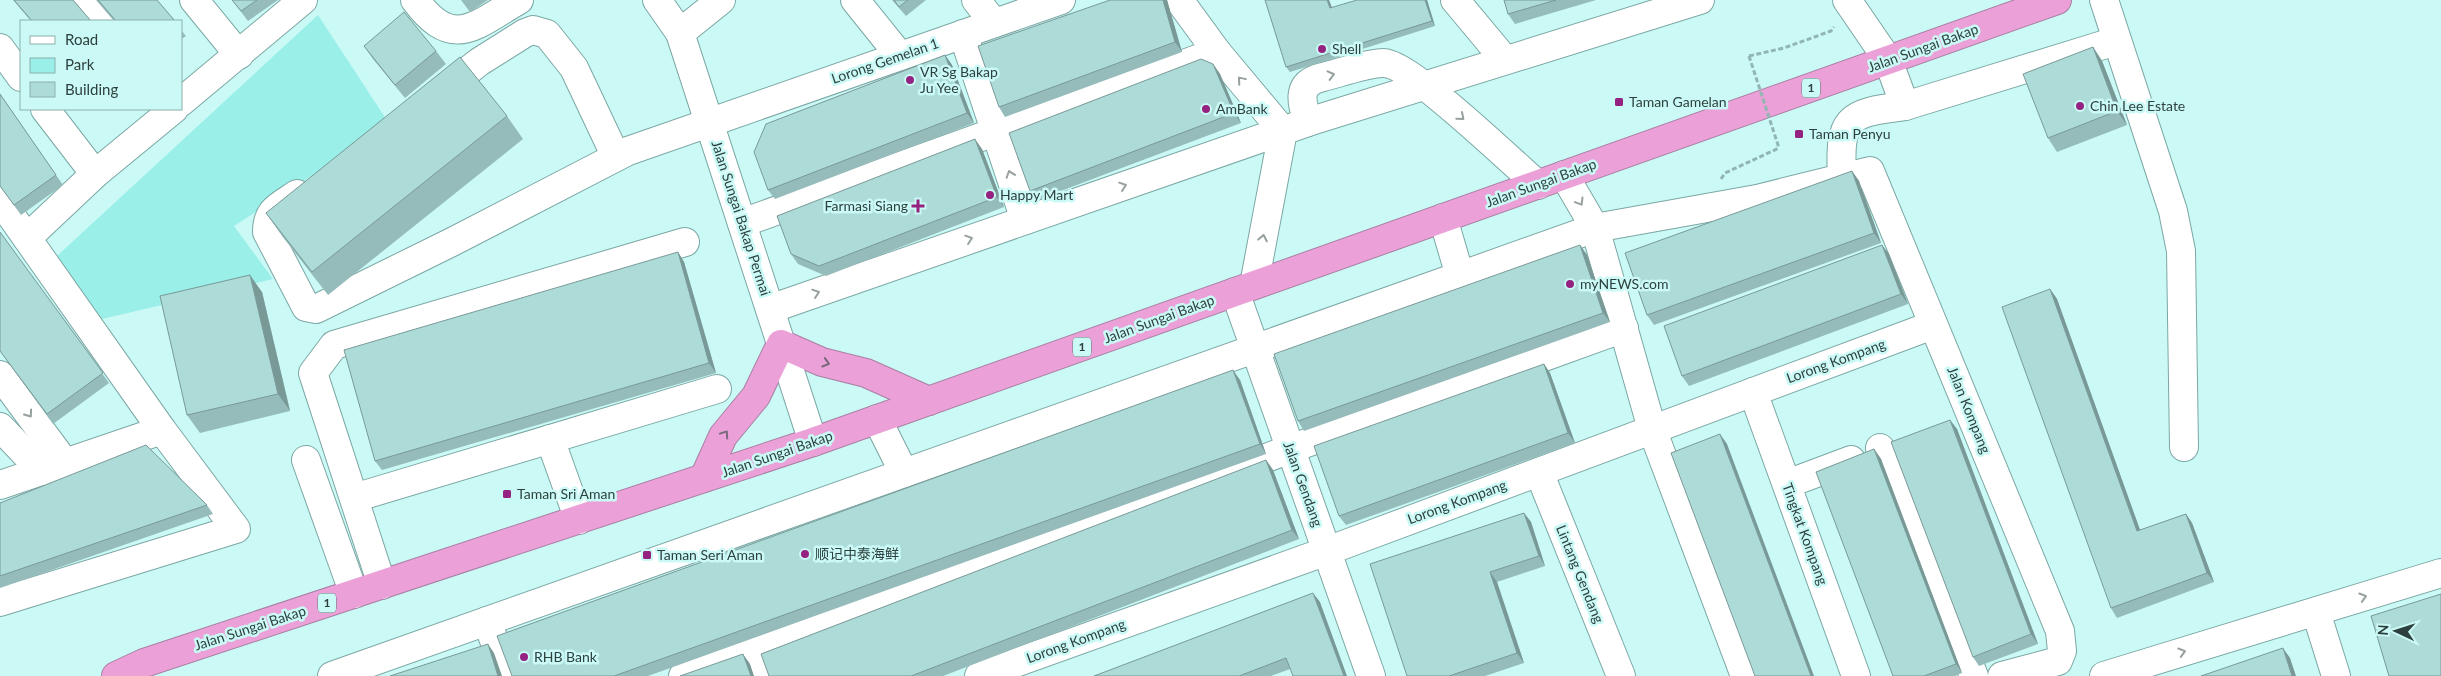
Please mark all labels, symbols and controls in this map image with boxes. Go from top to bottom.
legend [20,20,182,110]
street label: Jalan Sungai Bakap [1865,20,1981,75]
text: Road [65,30,98,48]
street label: Lorong Gemelan 1 [829,34,941,87]
place label: Shell [1332,40,1361,57]
marker: Shell [1316,43,1328,55]
text: Park [65,55,95,73]
place label: VR Sg Bakap Ju Yee [920,63,998,96]
one-way arrow [1327,70,1336,81]
marker: VR Sg Bakap Ju Yee [904,74,916,86]
one-way arrow [1238,77,1246,86]
road number: 1 [1802,78,1820,98]
text: Building [65,80,118,98]
place label: Taman Gamelan [1629,93,1727,110]
marker: Taman Gamelan [1613,96,1625,108]
place label: Chin Lee Estate [2090,97,2185,114]
place label: AmBank [1216,100,1269,117]
marker: Chin Lee Estate [2074,100,2086,112]
marker: AmBank [1200,103,1212,115]
one-way arrow [1455,111,1464,120]
place label: Taman Penyu [1809,125,1891,142]
marker: Taman Penyu [1793,128,1805,140]
street label: Jalan Sungai Bakap Permai [708,138,775,298]
street label: Jalan Sungai Bakap [1483,155,1599,210]
one-way arrow [1006,170,1016,179]
one-way arrow [1118,182,1127,192]
place label: Happy Mart [1000,186,1073,203]
marker: Happy Mart [984,189,996,201]
one-way arrow [1573,196,1583,205]
place label: Farmasi Siang [825,197,908,214]
marker: Farmasi Siang [912,200,924,212]
one-way arrow [1257,233,1268,242]
one-way arrow [965,235,973,245]
place label: myNEWS.com [1580,275,1669,292]
marker: myNEWS.com [1564,278,1576,290]
one-way arrow [811,289,820,299]
street label: Jalan Sungai Bakap [1101,291,1217,346]
street label: Lorong Kompang [1784,335,1888,386]
road number: 1 [1073,338,1091,357]
one-way arrow [822,357,830,367]
street label: Jalan Kompang [1944,364,1995,456]
one-way arrow [23,408,32,418]
street label: Jalan Sungai Bakap [719,427,835,481]
one-way arrow [719,431,728,440]
street label: Jalan Gendang [1280,439,1327,529]
street label: Lorong Kompang [1405,476,1509,527]
street label: Tingkat Kompang [1779,480,1832,587]
place label: Taman Sri Aman [517,485,615,502]
marker: Taman Sri Aman [501,488,513,500]
street label: Lintang Gendang [1553,522,1608,625]
place label: 顺记中泰海鲜 [815,545,899,562]
place label: Taman Seri Aman [657,546,763,563]
marker: 顺记中泰海鲜 [799,548,811,560]
marker: Taman Seri Aman [641,549,653,561]
one-way arrow [2358,593,2366,603]
road number: 1 [318,594,336,612]
street label: Jalan Sungai Bakap [192,601,308,654]
north arrow [2371,606,2421,656]
street label: Lorong Kompang [1024,615,1128,666]
text: N [2374,624,2391,636]
place label: RHB Bank [534,648,598,665]
one-way arrow [2177,648,2186,658]
marker: RHB Bank [518,651,530,663]

